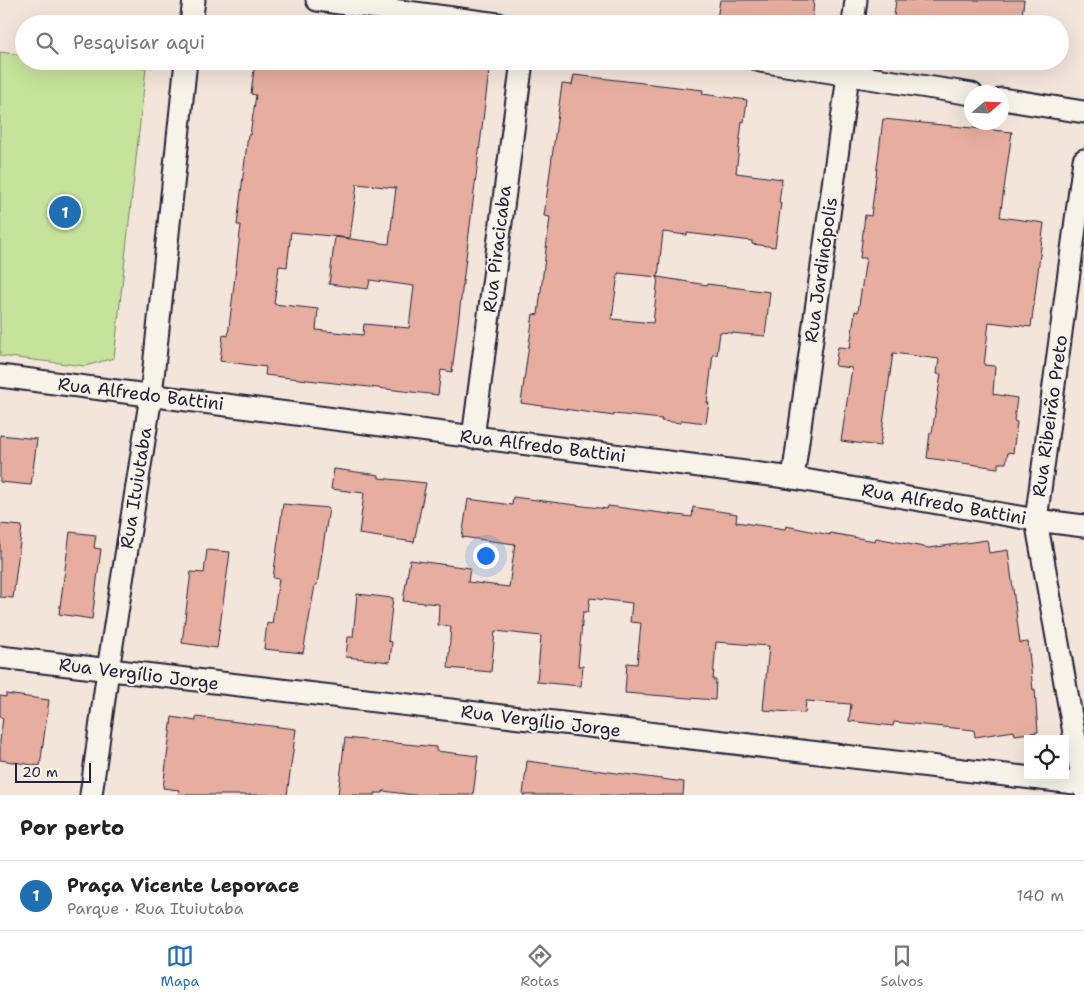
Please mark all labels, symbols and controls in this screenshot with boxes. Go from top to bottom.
search box [15,15,1069,70]
icon: search [33,29,61,57]
text: Pesquisar aqui [73,30,205,55]
north arrow [964,85,1009,130]
street label: Rua Piracicaba [477,184,517,314]
pin: 1 [49,193,81,231]
street label: Rua Jardinópolis [799,196,843,344]
street label: Rua Ribeirão Preto [1027,333,1073,499]
street label: Rua Alfredo Battini [57,372,225,416]
street label: Rua Alfredo Battini [459,424,627,468]
street label: Rua Ituiutaba [115,426,157,550]
street label: Rua Alfredo Battini [860,478,1028,530]
your location [473,543,499,569]
street label: Rua Vergílio Jorge [58,652,220,696]
street label: Rua Vergílio Jorge [460,699,622,743]
map controls [1024,735,1069,780]
button: locate [1024,735,1069,780]
scale bar [15,760,91,783]
text: 20 m [22,763,58,781]
text: Por perto [20,814,124,842]
text: Praça Vicente Leporace [67,873,299,898]
text: 1 [32,885,40,906]
text: 140 m [1017,885,1064,906]
text: Parque · Rua Ituiutaba [67,898,244,919]
tab: Mapa [161,942,199,990]
tab: Rotas [520,942,559,990]
tab: Salvos [881,942,923,990]

